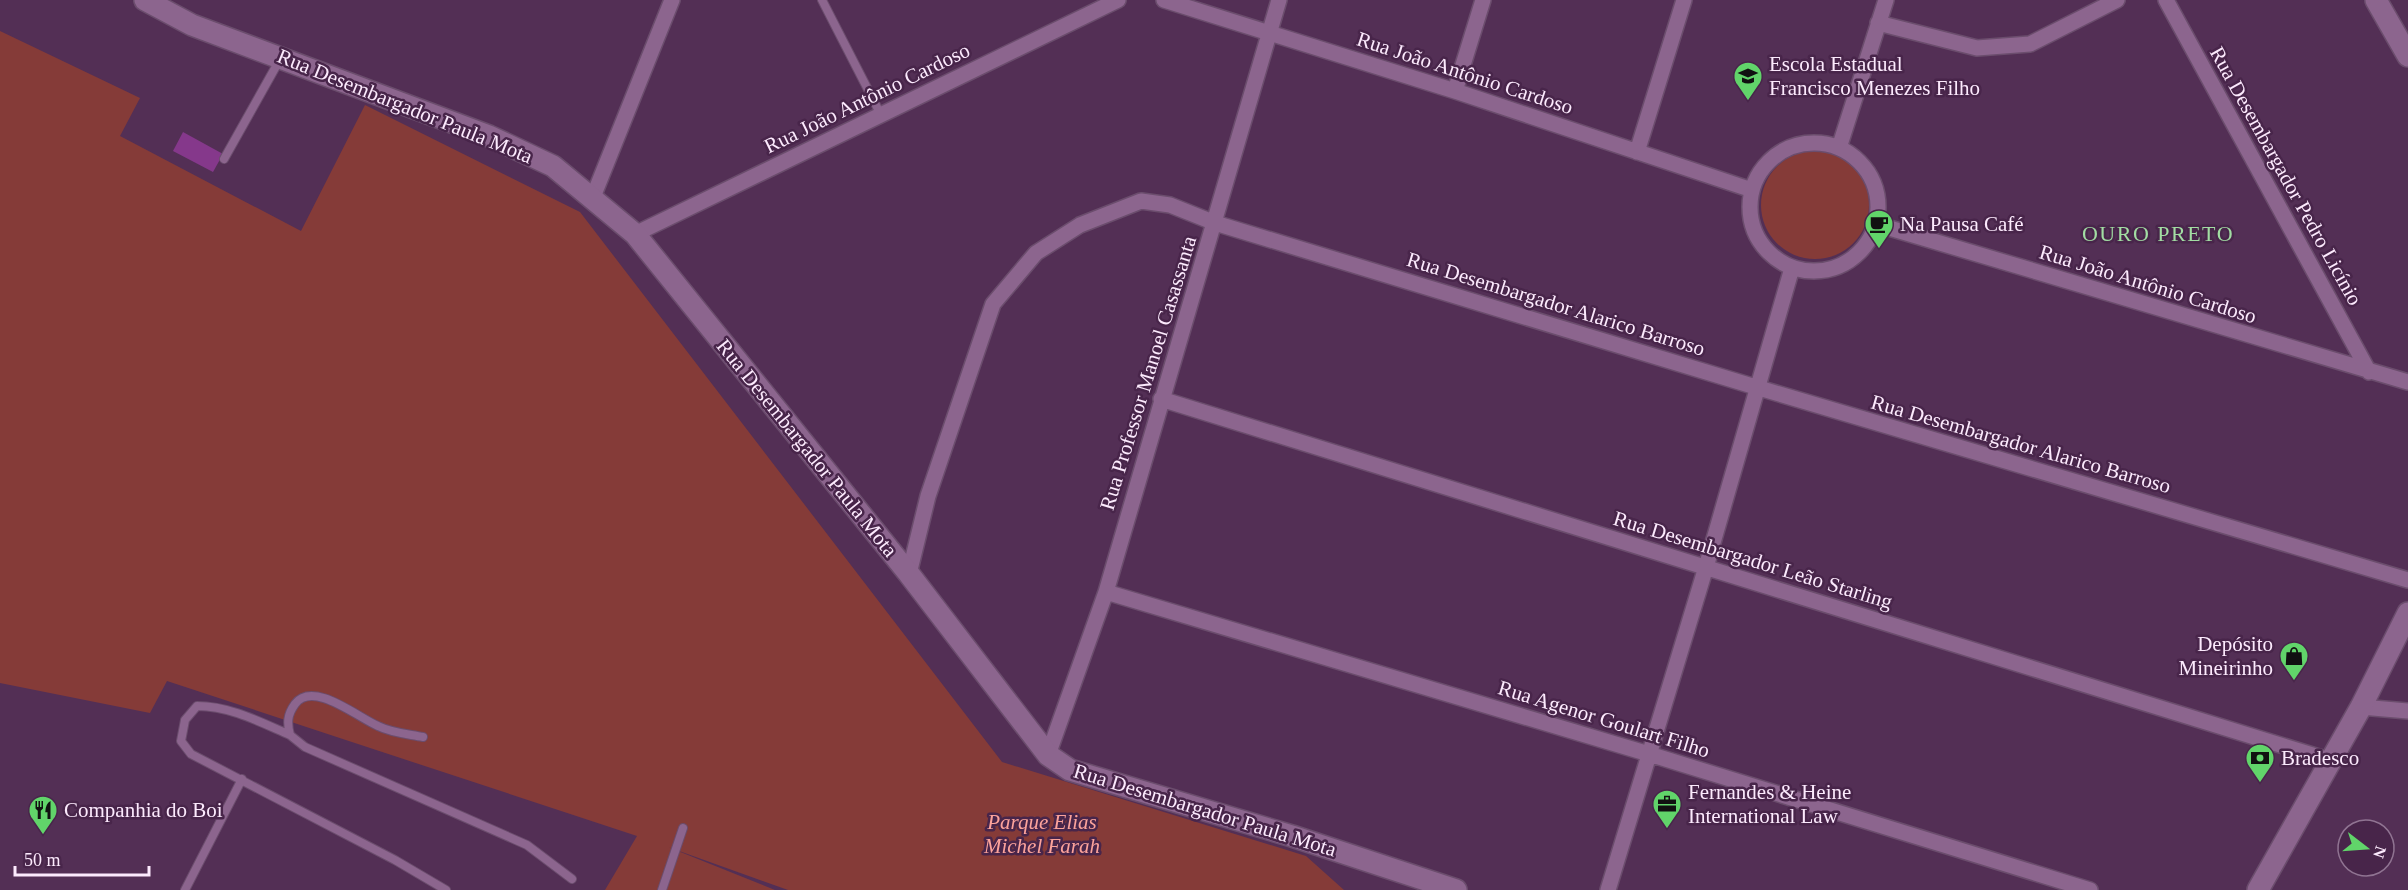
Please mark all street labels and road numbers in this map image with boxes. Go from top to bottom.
street label: Rua João Antônio Cardoso [1354,27,1576,119]
street label: Rua João Antônio Cardoso [760,38,974,158]
street label: Rua Desembargador Pedro Licínio [2205,43,2367,309]
street label: Rua Desembargador Paula Mota [274,44,537,169]
street label: Rua Professor Manoel Casassanta [1095,232,1201,513]
street label: Rua João Antônio Cardoso [2037,240,2259,328]
street label: Rua Desembargador Alarico Barroso [1404,247,1708,361]
street label: Rua Desembargador Paula Mota [712,334,903,562]
street label: Rua Desembargador Alarico Barroso [1868,390,2174,498]
street label: Rua Desembargador Leão Starling [1611,506,1896,614]
street label: Rua Agenor Goulart Filho [1495,675,1713,763]
street label: Rua Desembargador Paula Mota [1071,759,1340,862]

